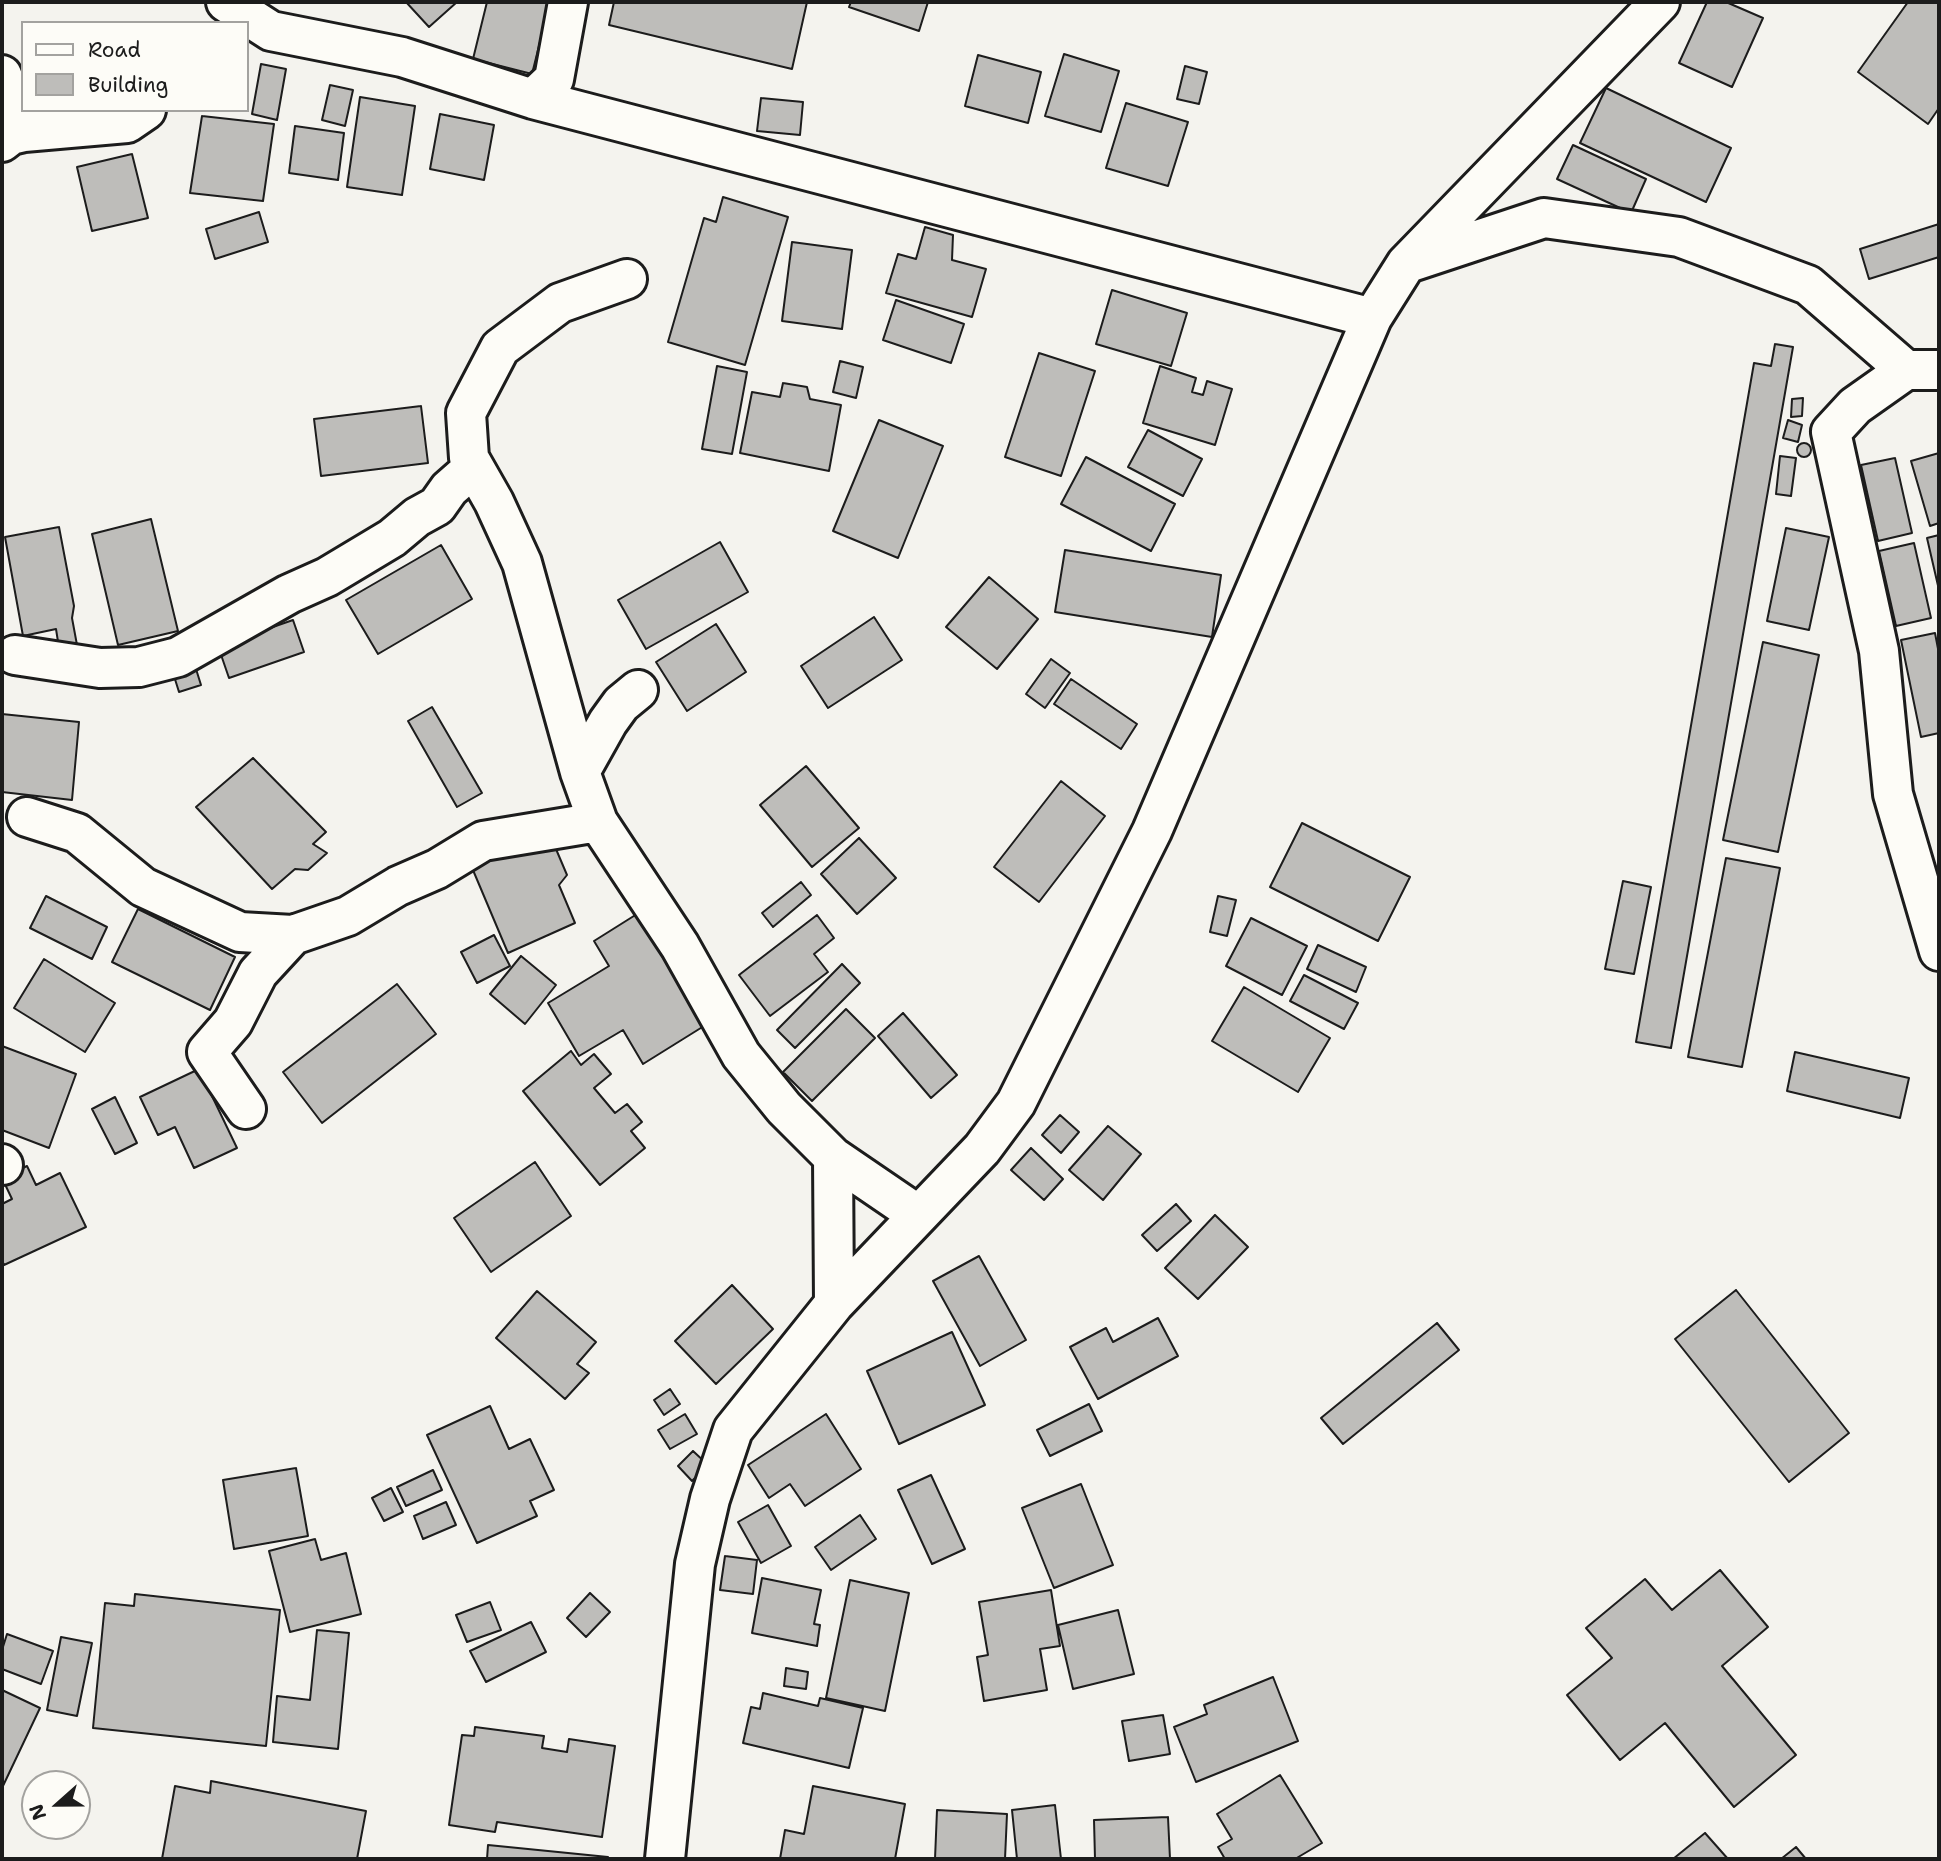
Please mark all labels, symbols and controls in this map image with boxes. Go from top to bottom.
legend [21,21,248,112]
text: Road [88,36,141,64]
text: Building [88,71,168,99]
north arrow [21,1770,91,1840]
text: N [23,1800,52,1823]

